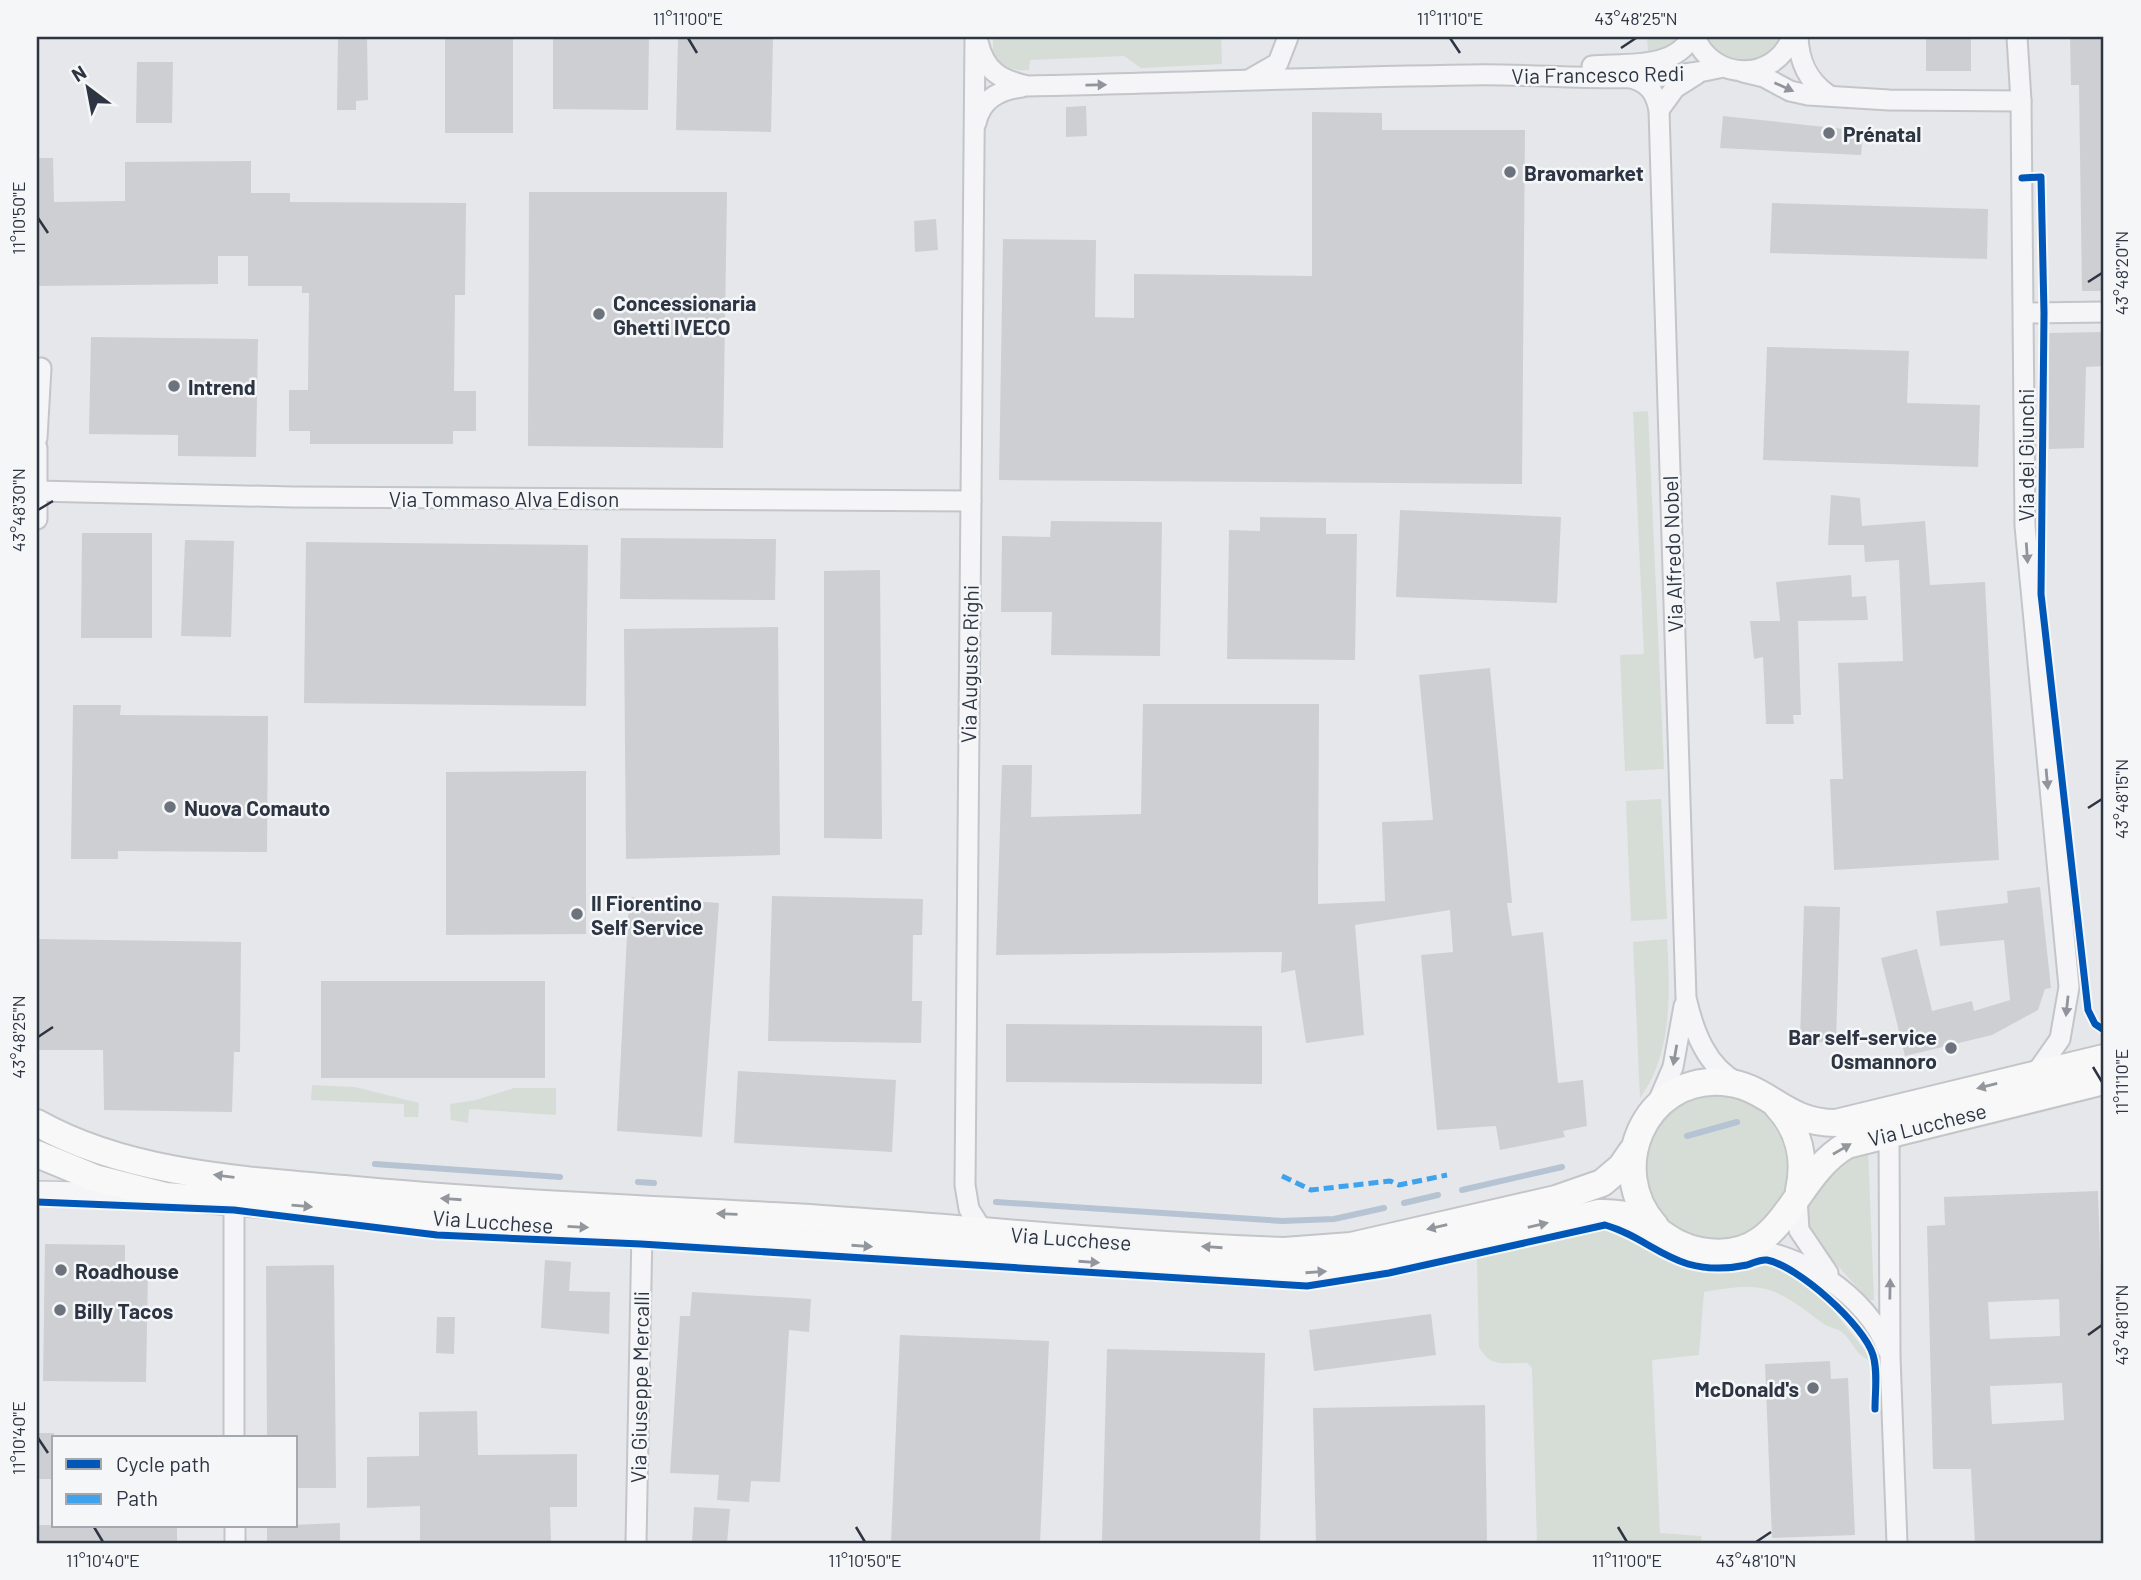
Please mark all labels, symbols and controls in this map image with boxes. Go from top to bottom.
text: 11°11'00"E [653,7,723,29]
text: 11°11'10"E [1417,7,1483,29]
text: 43°48'25"N [1594,7,1678,29]
north arrow [52,52,122,122]
text: N [67,60,90,86]
street label: Via Francesco Redi [1511,60,1685,88]
one-way arrow [1085,79,1107,90]
one-way arrow [1774,82,1794,93]
place label: Prénatal [1843,121,1921,146]
marker: Prénatal [1821,125,1837,141]
place label: Bravomarket [1524,160,1644,185]
marker: Bravomarket [1502,164,1518,180]
text: 11°10'50"E [7,181,29,255]
text: 43°48'20"N [2110,231,2132,315]
place label: Concessionaria Ghetti IVECO [613,290,756,339]
marker: Concessionaria Ghetti IVECO [591,306,607,322]
place label: Intrend [188,374,256,399]
marker: Intrend [166,378,182,394]
street label: Via dei Giunchi [2013,388,2038,522]
text: 43°48'30"N [7,468,29,552]
street label: Via Alfredo Nobel [1657,475,1687,633]
street label: Via Tommaso Alva Edison [389,486,619,511]
one-way arrow [2022,542,2033,564]
street label: Via Augusto Righi [955,585,983,743]
text: 43°48'15"N [2110,759,2132,839]
one-way arrow [2042,768,2053,790]
place label: Nuova Comauto [184,795,330,820]
marker: Nuova Comauto [162,799,178,815]
place label: Il Fiorentino Self Service [591,890,704,939]
marker: Il Fiorentino Self Service [569,906,585,922]
text: 43°48'25"N [7,995,29,1079]
one-way arrow [2061,995,2072,1017]
place label: Bar self-service Osmannoro [1788,1024,1937,1073]
marker: Bar self-service Osmannoro [1943,1040,1959,1056]
one-way arrow [1669,1044,1680,1066]
text: 11°11'10"E [2110,1049,2132,1115]
one-way arrow [1976,1081,1998,1092]
street label: Via Lucchese [1865,1097,1989,1151]
one-way arrow [1833,1143,1852,1155]
one-way arrow [213,1171,235,1182]
one-way arrow [440,1193,462,1204]
one-way arrow [291,1201,313,1212]
street label: Via Lucchese [432,1204,554,1238]
one-way arrow [715,1209,737,1220]
one-way arrow [1527,1219,1549,1230]
one-way arrow [567,1221,589,1232]
street label: Via Lucchese [1010,1221,1132,1255]
one-way arrow [1426,1222,1448,1233]
one-way arrow [851,1241,873,1252]
one-way arrow [1201,1241,1223,1252]
one-way arrow [1078,1256,1100,1267]
place label: Roadhouse [75,1258,179,1283]
marker: Roadhouse [53,1262,69,1278]
one-way arrow [1305,1266,1327,1277]
one-way arrow [1885,1278,1896,1300]
text: 43°48'10"N [2110,1284,2132,1366]
street label: Via Giuseppe Mercalli [625,1291,653,1483]
place label: Billy Tacos [74,1298,173,1323]
marker: Billy Tacos [52,1302,68,1318]
place label: McDonald's [1695,1376,1799,1401]
marker: McDonald's [1805,1380,1821,1396]
text: 11°10'40"E [7,1401,29,1475]
legend [52,1436,298,1528]
text: Cycle path [116,1451,210,1476]
text: Path [116,1485,158,1510]
text: 11°10'40"E [66,1549,140,1571]
text: 11°10'50"E [828,1549,902,1571]
text: 11°11'00"E [1592,1549,1662,1571]
text: 43°48'10"N [1715,1549,1797,1571]

